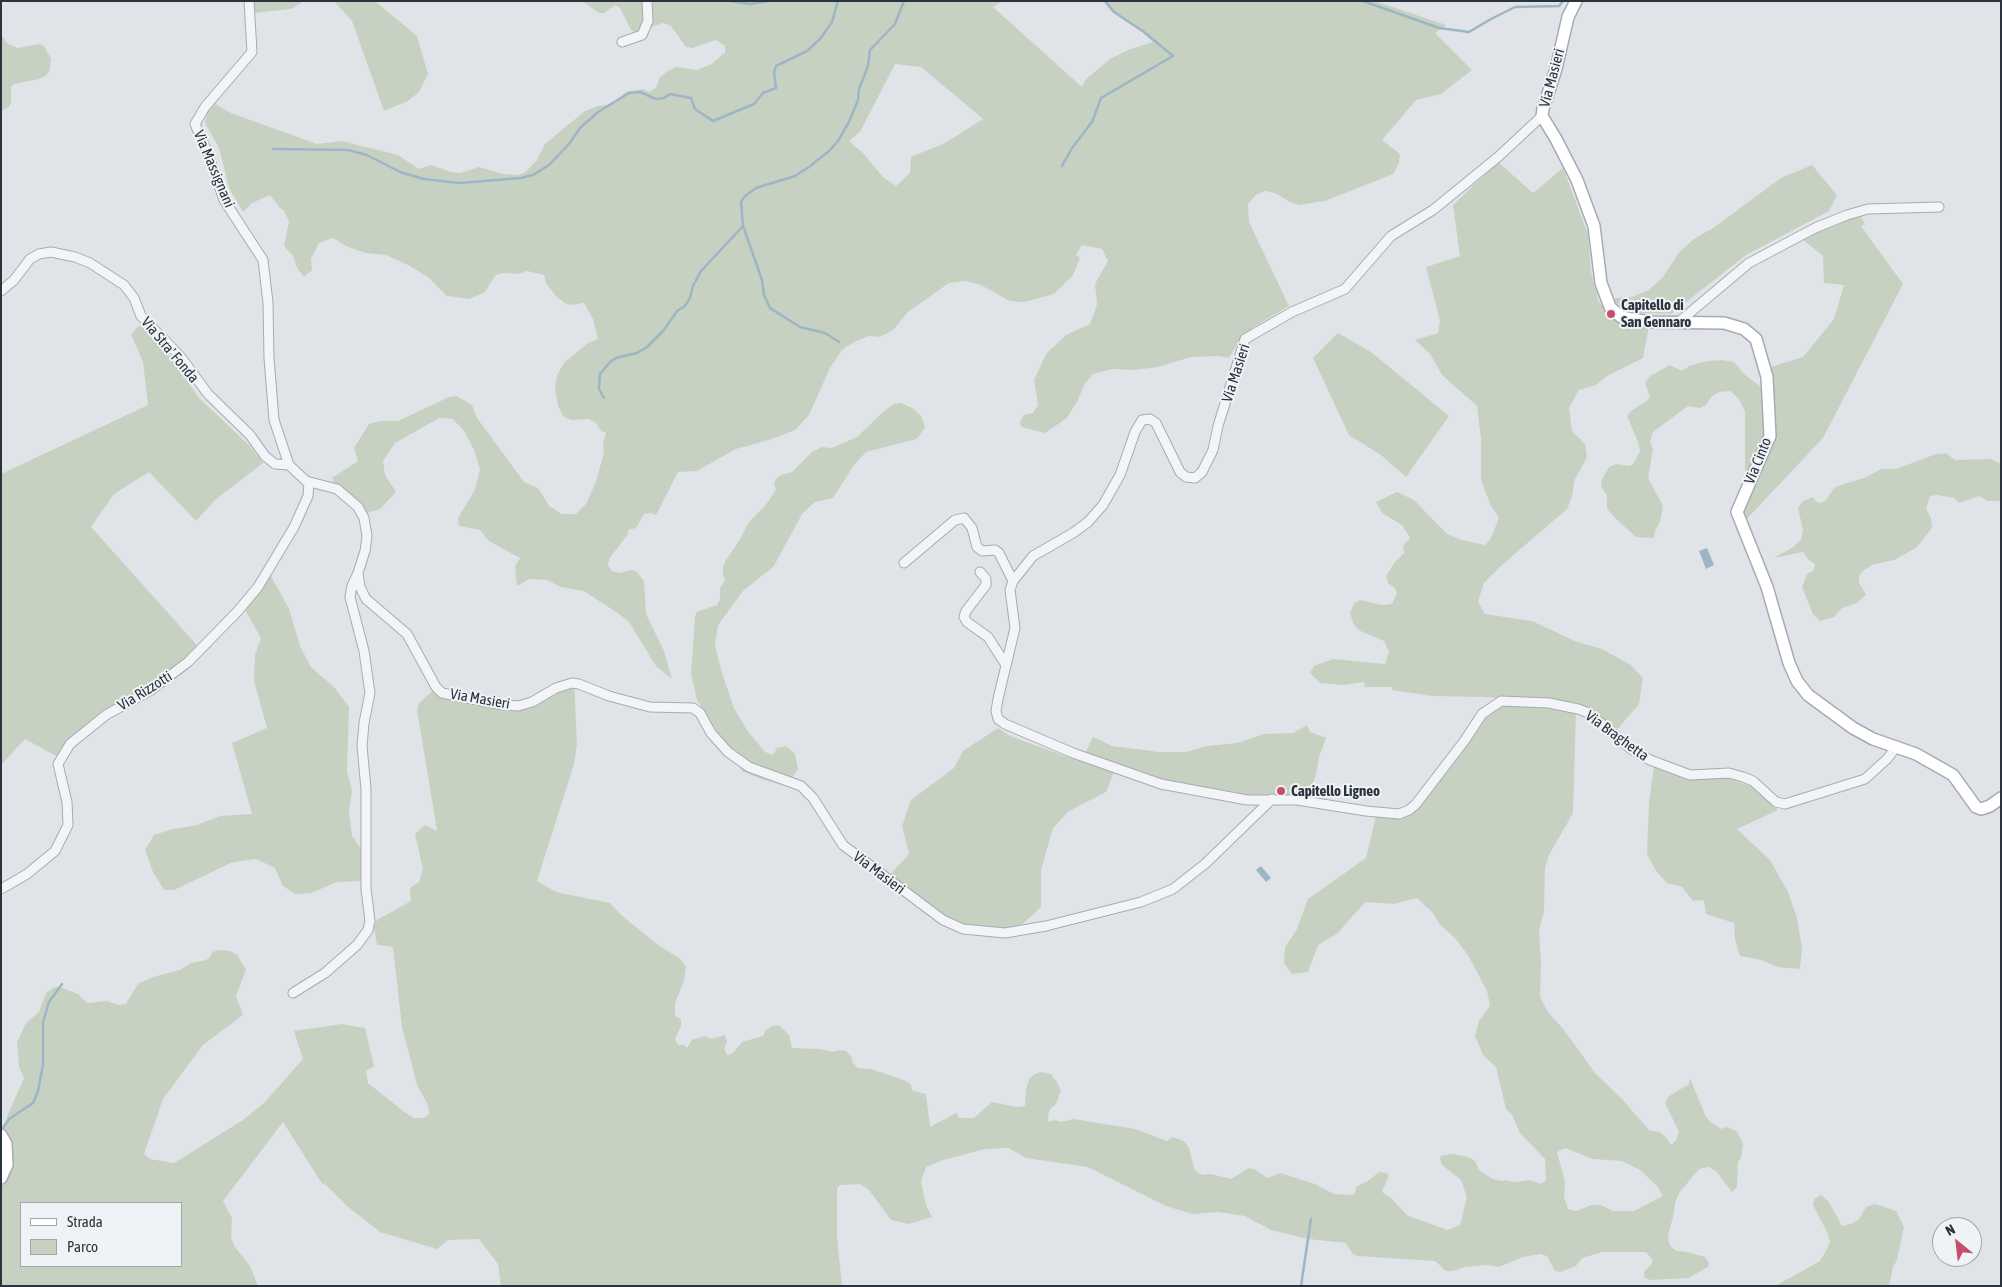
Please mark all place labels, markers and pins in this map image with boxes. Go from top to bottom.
place label: Capitello di San Gennaro [1621,296,1691,331]
marker: Capitello di San Gennaro [1605,308,1617,320]
place label: Capitello Ligneo [1291,782,1380,800]
marker: Capitello Ligneo [1275,785,1287,797]

